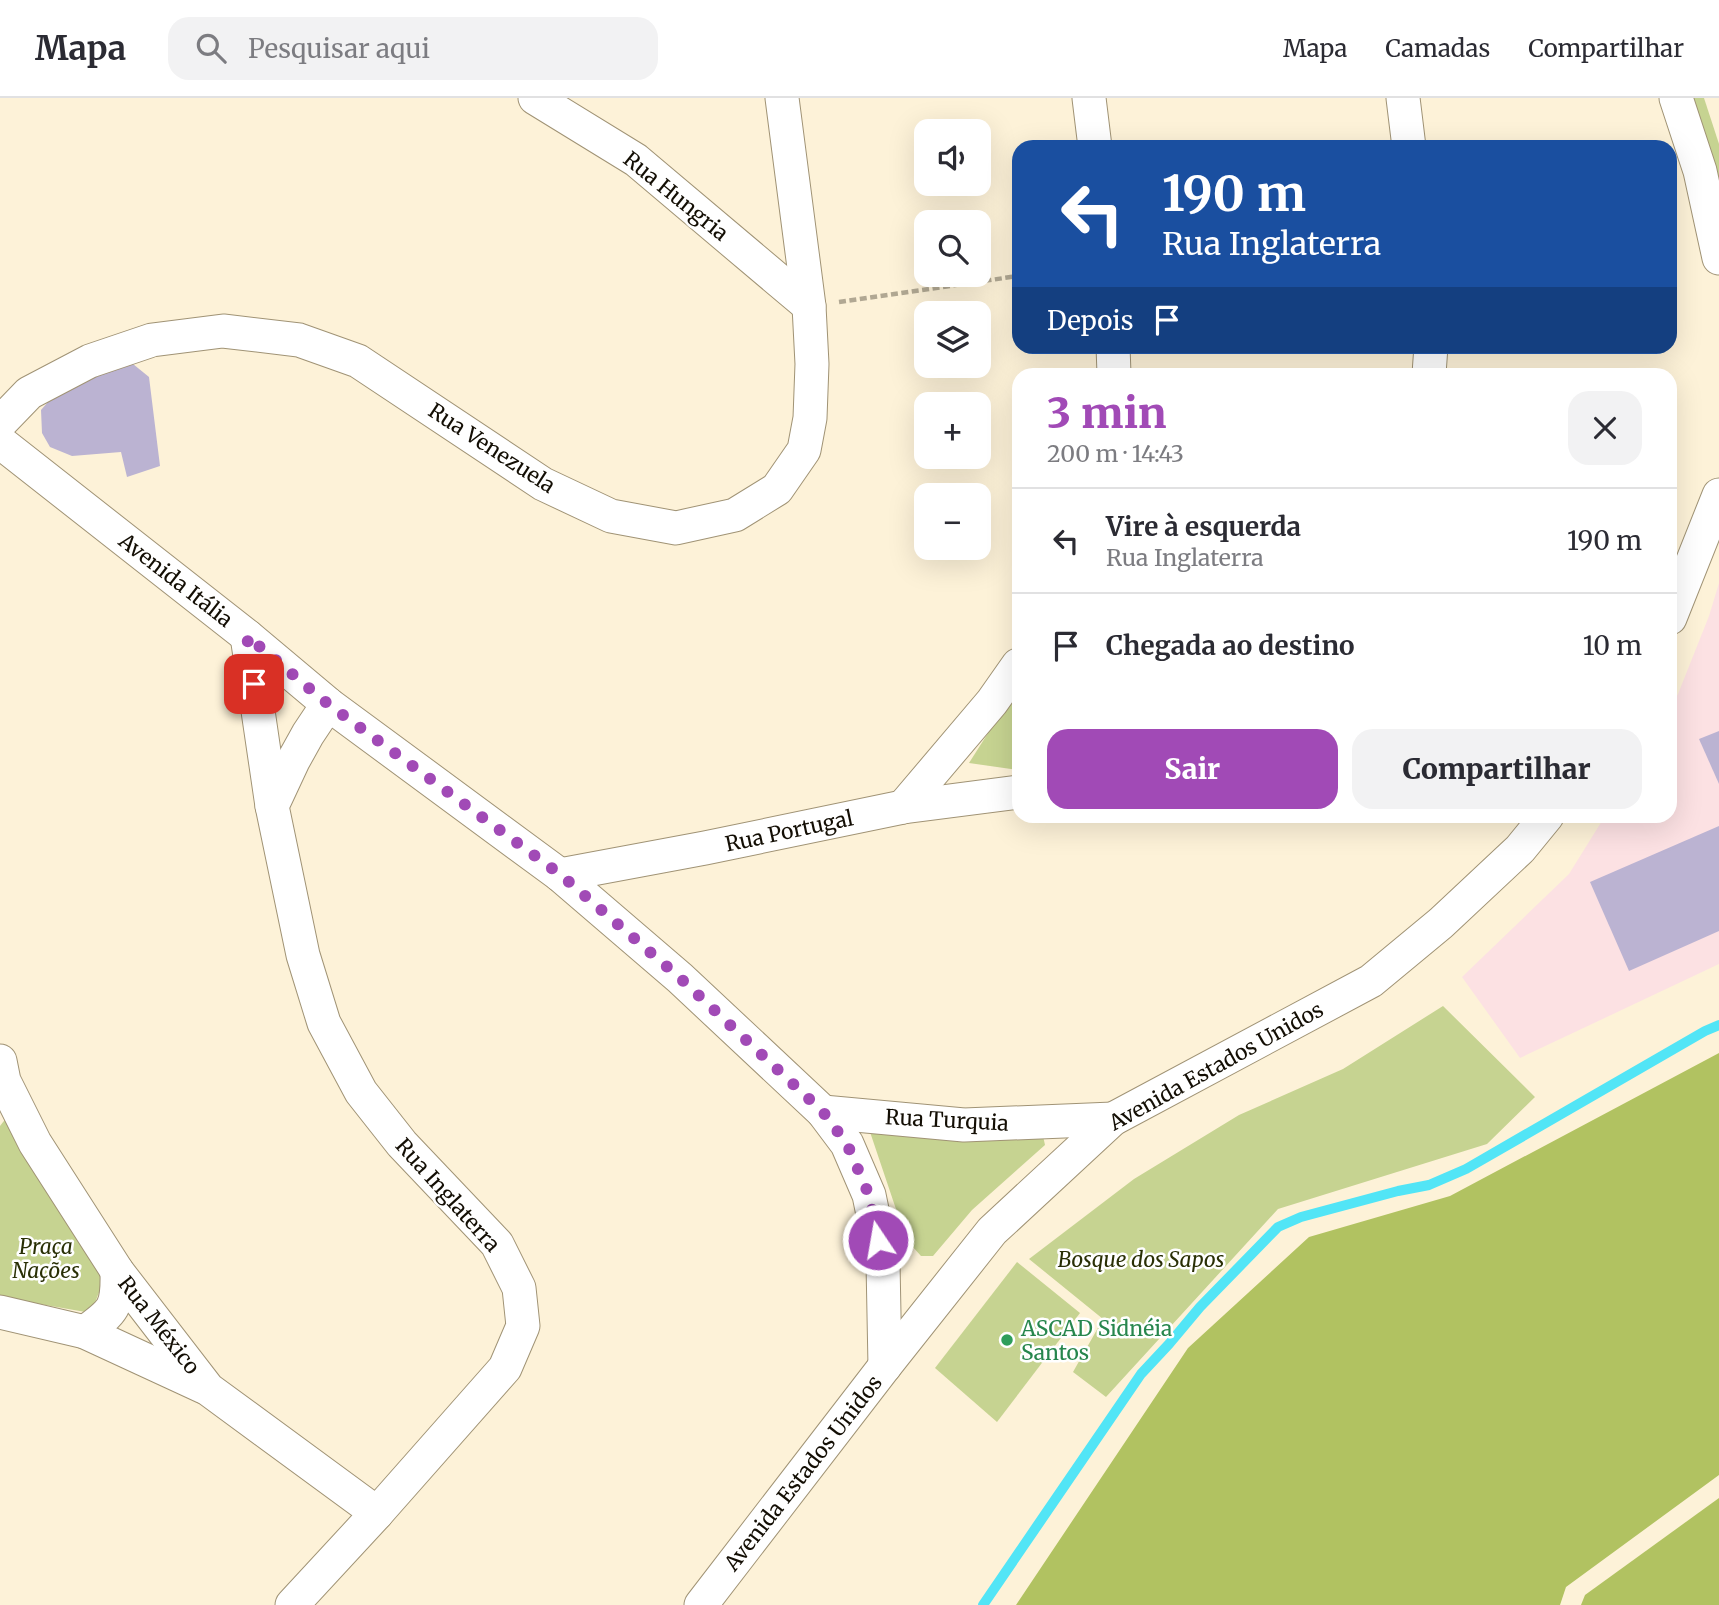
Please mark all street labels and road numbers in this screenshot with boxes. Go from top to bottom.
street label: Rua Hungria [618,145,734,247]
street label: Rua Venezuela [424,397,560,499]
street label: Avenida Itália [113,526,238,633]
street label: Rua Portugal [723,804,856,858]
street label: Avenida Estados Unidos [1103,996,1328,1137]
street label: Rua Turquia [885,1103,1009,1137]
street label: Rua Inglaterra [390,1132,506,1258]
street label: Rua México [112,1270,206,1380]
street label: Avenida Estados Unidos [718,1370,888,1577]

